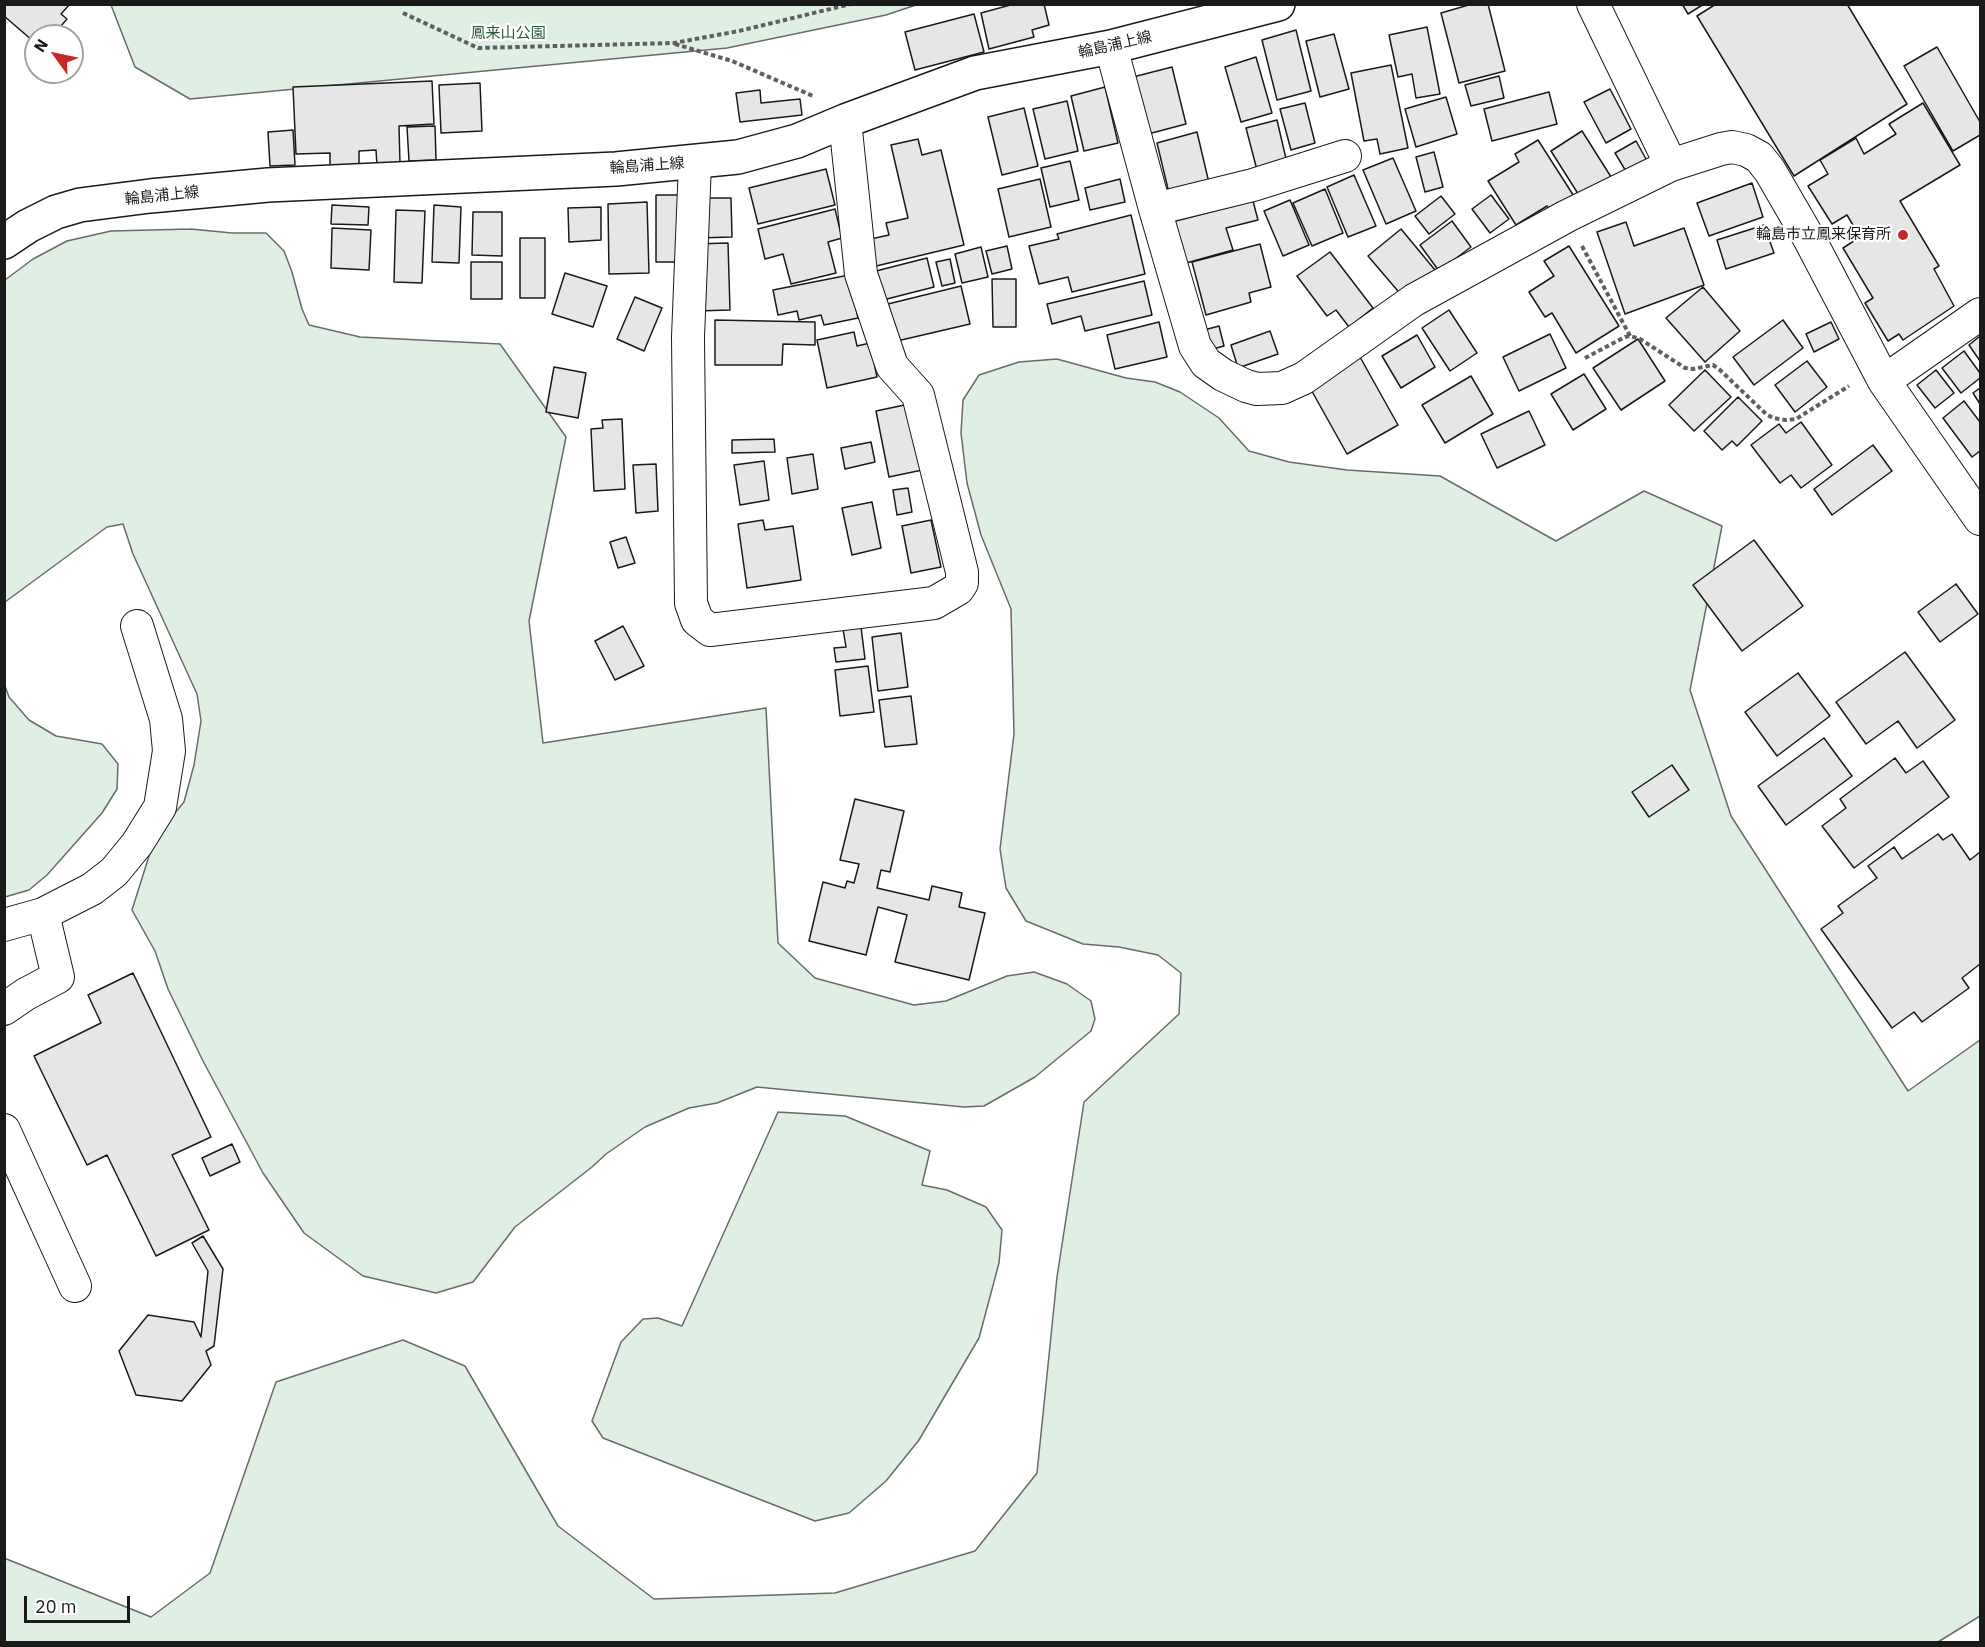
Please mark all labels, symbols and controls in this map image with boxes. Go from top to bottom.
north arrow [24,24,84,84]
park label: 鳳来山公園 [471,25,545,43]
street label: 輪島浦上線 [1076,28,1154,62]
text: N [29,35,52,56]
street label: 輪島浦上線 [609,154,685,178]
street label: 輪島浦上線 [124,183,200,209]
place label: 輪島市立鳳来保育所 [1756,226,1891,244]
marker: 輪島市立鳳来保育所 [1896,228,1910,242]
scale bar [27,1584,134,1622]
text: 20 m [35,1595,77,1618]

